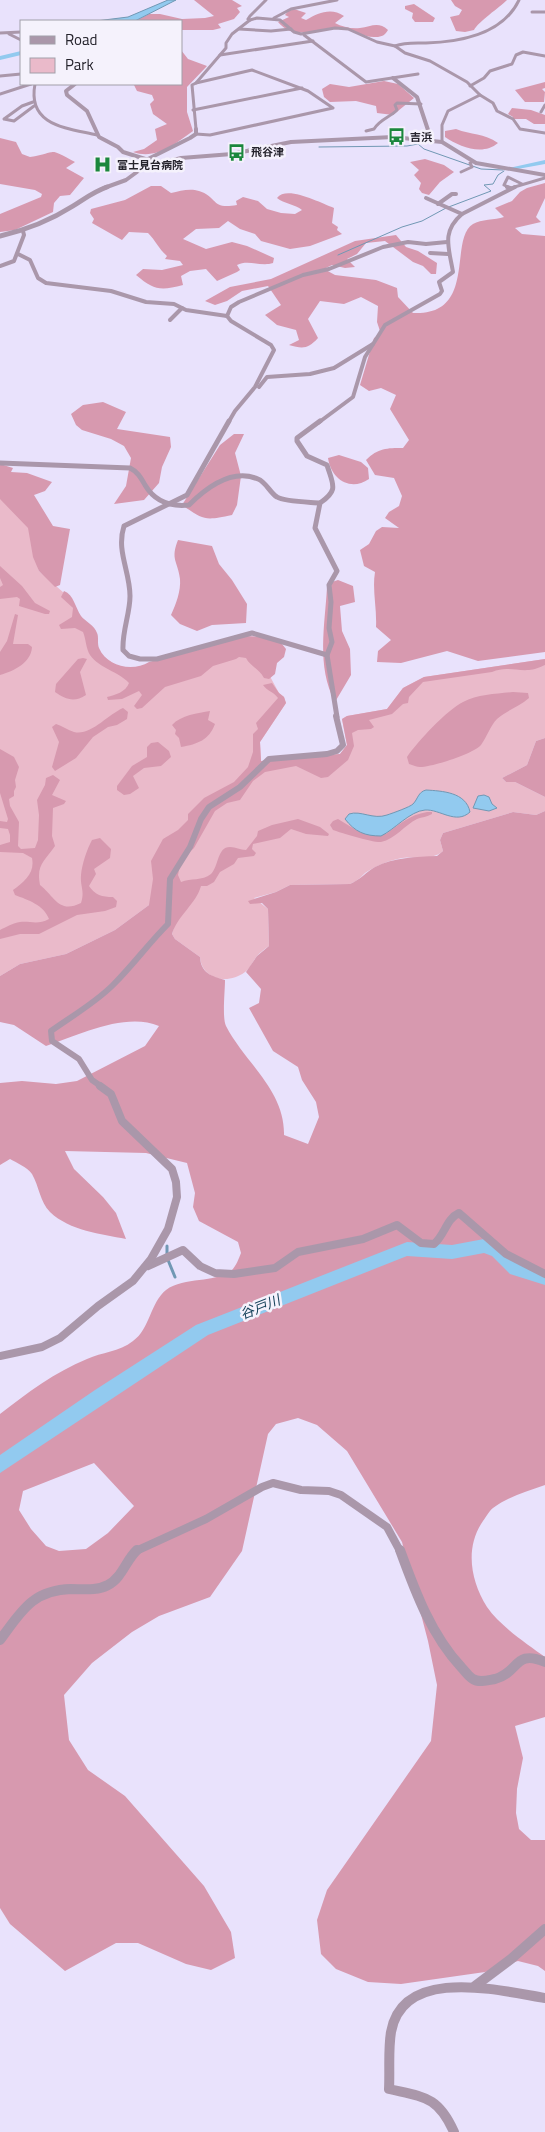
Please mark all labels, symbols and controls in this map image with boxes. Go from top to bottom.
legend [20,20,182,85]
text: Road [65,28,97,51]
text: Park [65,53,94,76]
bus stop icon: 吉浜 [386,127,406,147]
place label: 吉浜 [410,129,432,145]
bus stop icon: 飛谷津 [227,142,247,162]
place label: 飛谷津 [251,144,284,160]
hospital icon: 富士見台病院 [93,155,113,175]
place label: 富士見台病院 [117,157,183,173]
water label: 谷戸川 [236,1288,285,1324]

